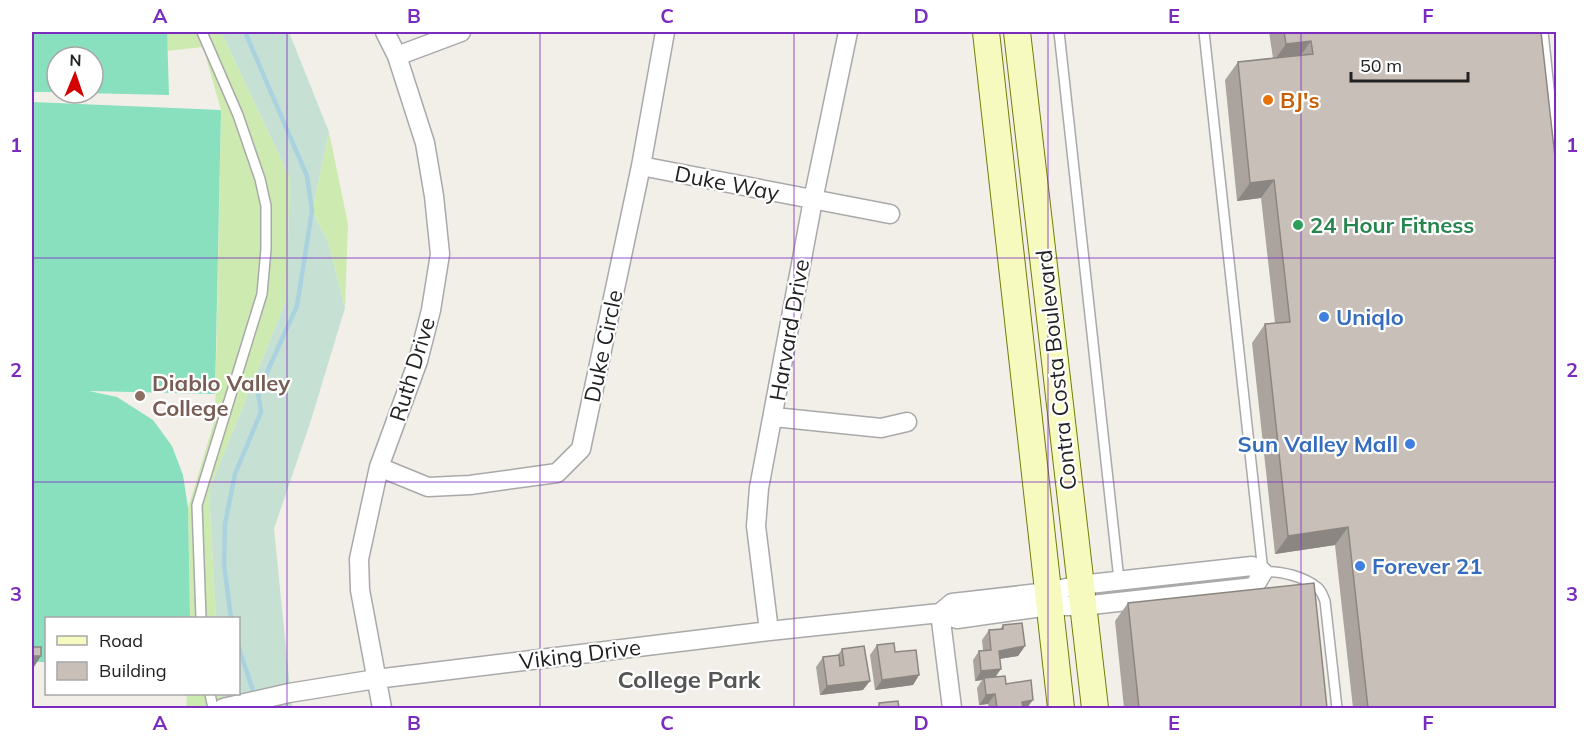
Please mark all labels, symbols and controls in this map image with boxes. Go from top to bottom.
text: A [153,3,168,28]
text: B [407,3,421,28]
text: C [660,3,674,28]
text: D [913,3,929,28]
text: E [1168,3,1180,28]
text: F [1422,3,1434,28]
north arrow [45,45,105,105]
scale bar [1351,45,1468,83]
text: N [69,50,82,70]
text: 50 m [1360,54,1402,77]
place label: BJ's [1280,86,1319,114]
marker: BJ's [1261,93,1275,107]
text: 1 [10,132,22,157]
text: 1 [1566,132,1578,157]
street label: Duke Way [672,159,782,207]
place label: 24 Hour Fitness [1310,211,1474,239]
marker: 24 Hour Fitness [1291,218,1305,232]
street label: Contra Costa Boulevard [1029,248,1083,492]
street label: Harvard Drive [763,257,815,403]
street label: Duke Circle [577,287,629,405]
place label: Uniqlo [1336,303,1404,331]
marker: Uniqlo [1317,310,1331,324]
street label: Ruth Drive [383,314,441,424]
text: 2 [10,357,22,382]
text: 2 [1566,357,1578,382]
place label: Diablo Valley College [152,369,290,422]
marker: Diablo Valley College [133,389,147,403]
place label: Sun Valley Mall [1238,430,1398,458]
marker: Sun Valley Mall [1403,437,1417,451]
place label: Forever 21 [1372,552,1482,580]
marker: Forever 21 [1353,559,1367,573]
text: 3 [10,581,22,606]
text: 3 [1566,581,1578,606]
legend [45,617,240,695]
text: Road [99,629,143,652]
street label: Viking Drive [518,633,642,675]
text: Building [99,659,167,682]
district label: College Park [617,664,761,694]
text: A [153,710,168,735]
text: B [407,710,421,735]
text: C [660,710,674,735]
text: D [913,710,929,735]
text: E [1168,710,1180,735]
text: F [1422,710,1434,735]

